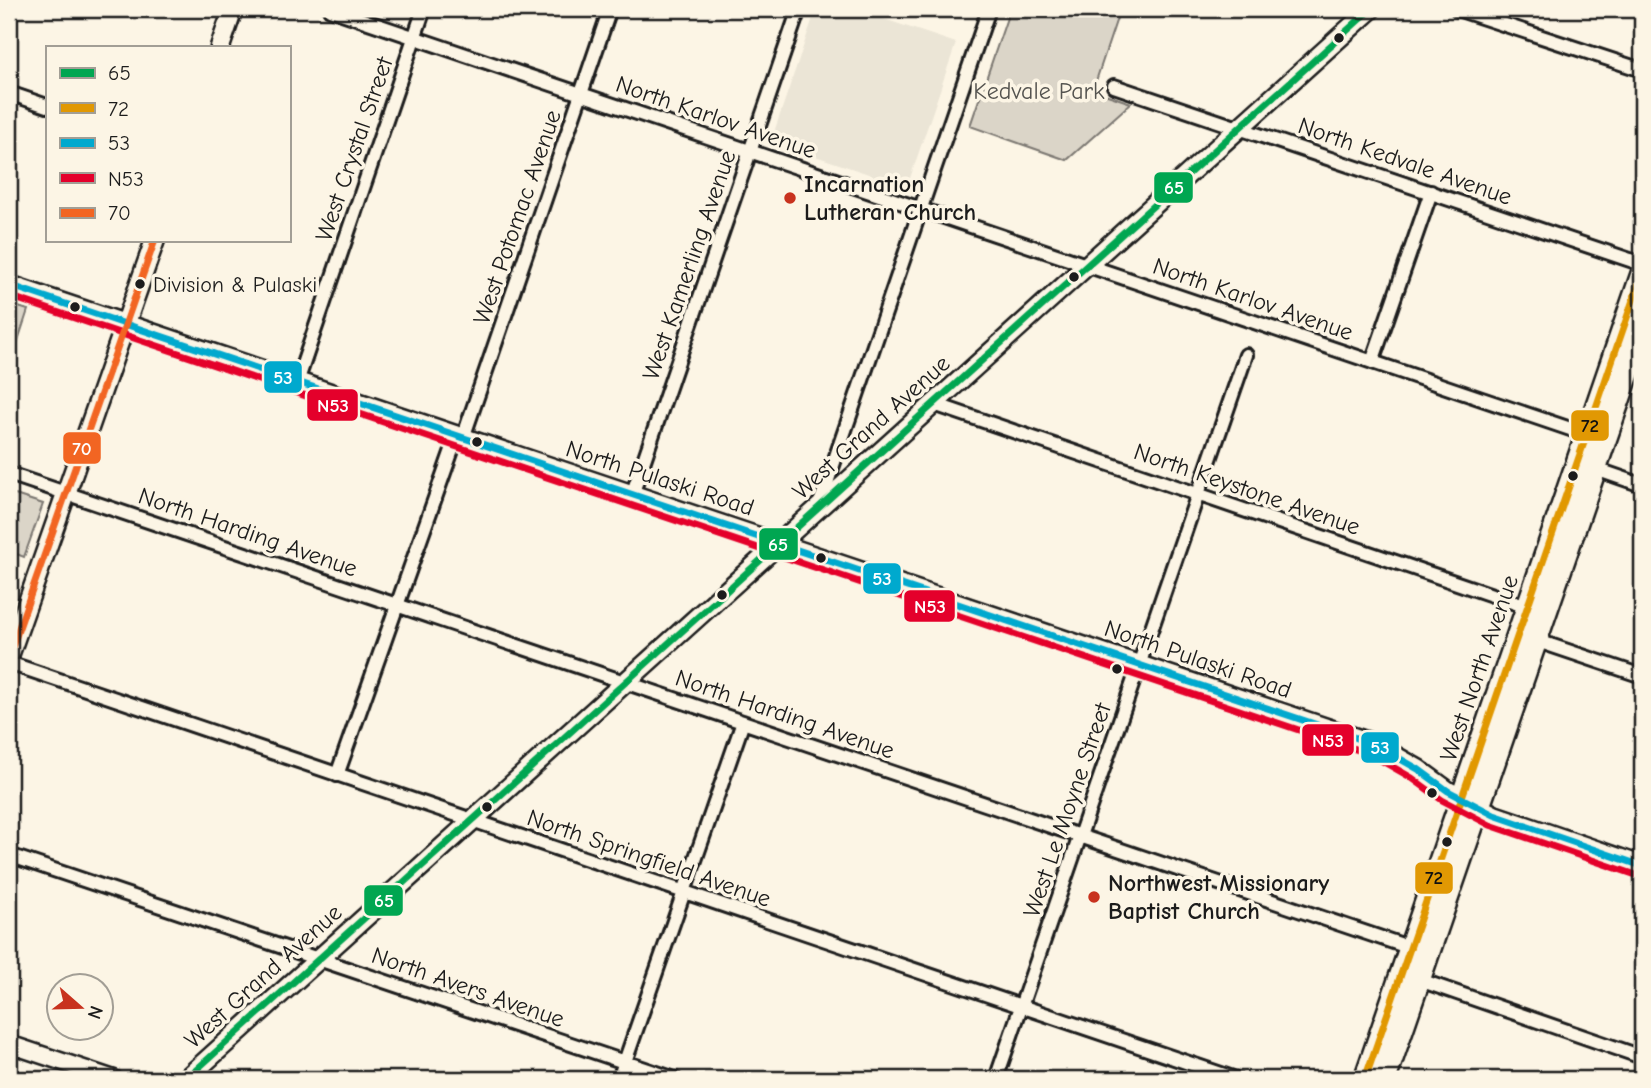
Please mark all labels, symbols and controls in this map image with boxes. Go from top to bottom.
unlabelled marker [1332,31,1346,45]
legend [46,46,290,242]
street label: West Crystal Street [309,52,399,245]
text: 65 [108,61,131,85]
street label: North Karlov Avenue [612,70,820,164]
park label: Kedvale Park [973,77,1105,105]
text: 72 [108,97,129,121]
street label: West Potomac Avenue [467,106,567,328]
street label: North Kedvale Avenue [1294,111,1516,211]
text: 53 [108,131,130,155]
street label: West Kamerling Avenue [637,146,741,384]
text: N53 [108,167,144,191]
place label: Incarnation Lutheran Church [804,170,976,226]
line badge: 65 [1153,171,1194,204]
text: 65 [1164,177,1184,199]
marker: Incarnation Lutheran Church [782,190,798,206]
text: 70 [108,201,131,225]
street label: North Karlov Avenue [1149,252,1357,346]
unlabelled marker [1067,270,1081,284]
place label: Division & Pulaski [153,272,317,298]
marker: Division & Pulaski [133,277,147,291]
unlabelled marker [68,300,82,314]
street label: West Grand Avenue [787,349,955,505]
line badge: 53 [263,360,303,394]
text: 53 [273,367,293,389]
line badge: N53 [306,388,359,422]
text: N53 [317,395,349,417]
line badge: 72 [1570,409,1610,442]
text: 72 [1581,415,1599,437]
line badge: 70 [62,431,102,465]
street label: North Pulaski Road [562,434,758,522]
unlabelled marker [470,435,484,449]
street label: North Keystone Avenue [1130,437,1364,541]
text: 70 [72,438,92,460]
unlabelled marker [1566,469,1580,483]
street label: North Harding Avenue [135,481,361,583]
line badge: 65 [758,527,799,561]
text: 65 [768,534,788,556]
unlabelled marker [814,551,828,565]
line badge: 53 [862,562,902,595]
text: 53 [872,568,892,590]
street label: West North Avenue [1434,571,1524,765]
unlabelled marker [715,588,729,602]
line badge: N53 [903,589,956,623]
text: N53 [914,596,946,618]
street label: North Pulaski Road [1101,614,1295,704]
unlabelled marker [1110,662,1124,676]
street label: North Harding Avenue [672,663,898,765]
street label: West Le Moyne Street [1017,698,1117,921]
line badge: N53 [1301,723,1355,757]
text: N53 [1312,730,1344,752]
line badge: 53 [1360,731,1400,764]
text: 53 [1370,737,1390,759]
unlabelled marker [1425,786,1439,800]
unlabelled marker [480,800,494,814]
street label: North Springfield Avenue [523,803,775,913]
unlabelled marker [1440,835,1454,849]
line badge: 72 [1414,861,1454,895]
text: 72 [1425,867,1443,889]
place label: Northwest Missionary Baptist Church [1108,869,1329,925]
line badge: 65 [363,884,404,917]
marker: Northwest Missionary Baptist Church [1086,889,1102,905]
text: 65 [374,890,394,912]
street label: West Grand Avenue [179,898,347,1054]
street label: North Avers Avenue [368,941,568,1033]
north arrow [46,972,116,1042]
text: N [83,1003,107,1022]

